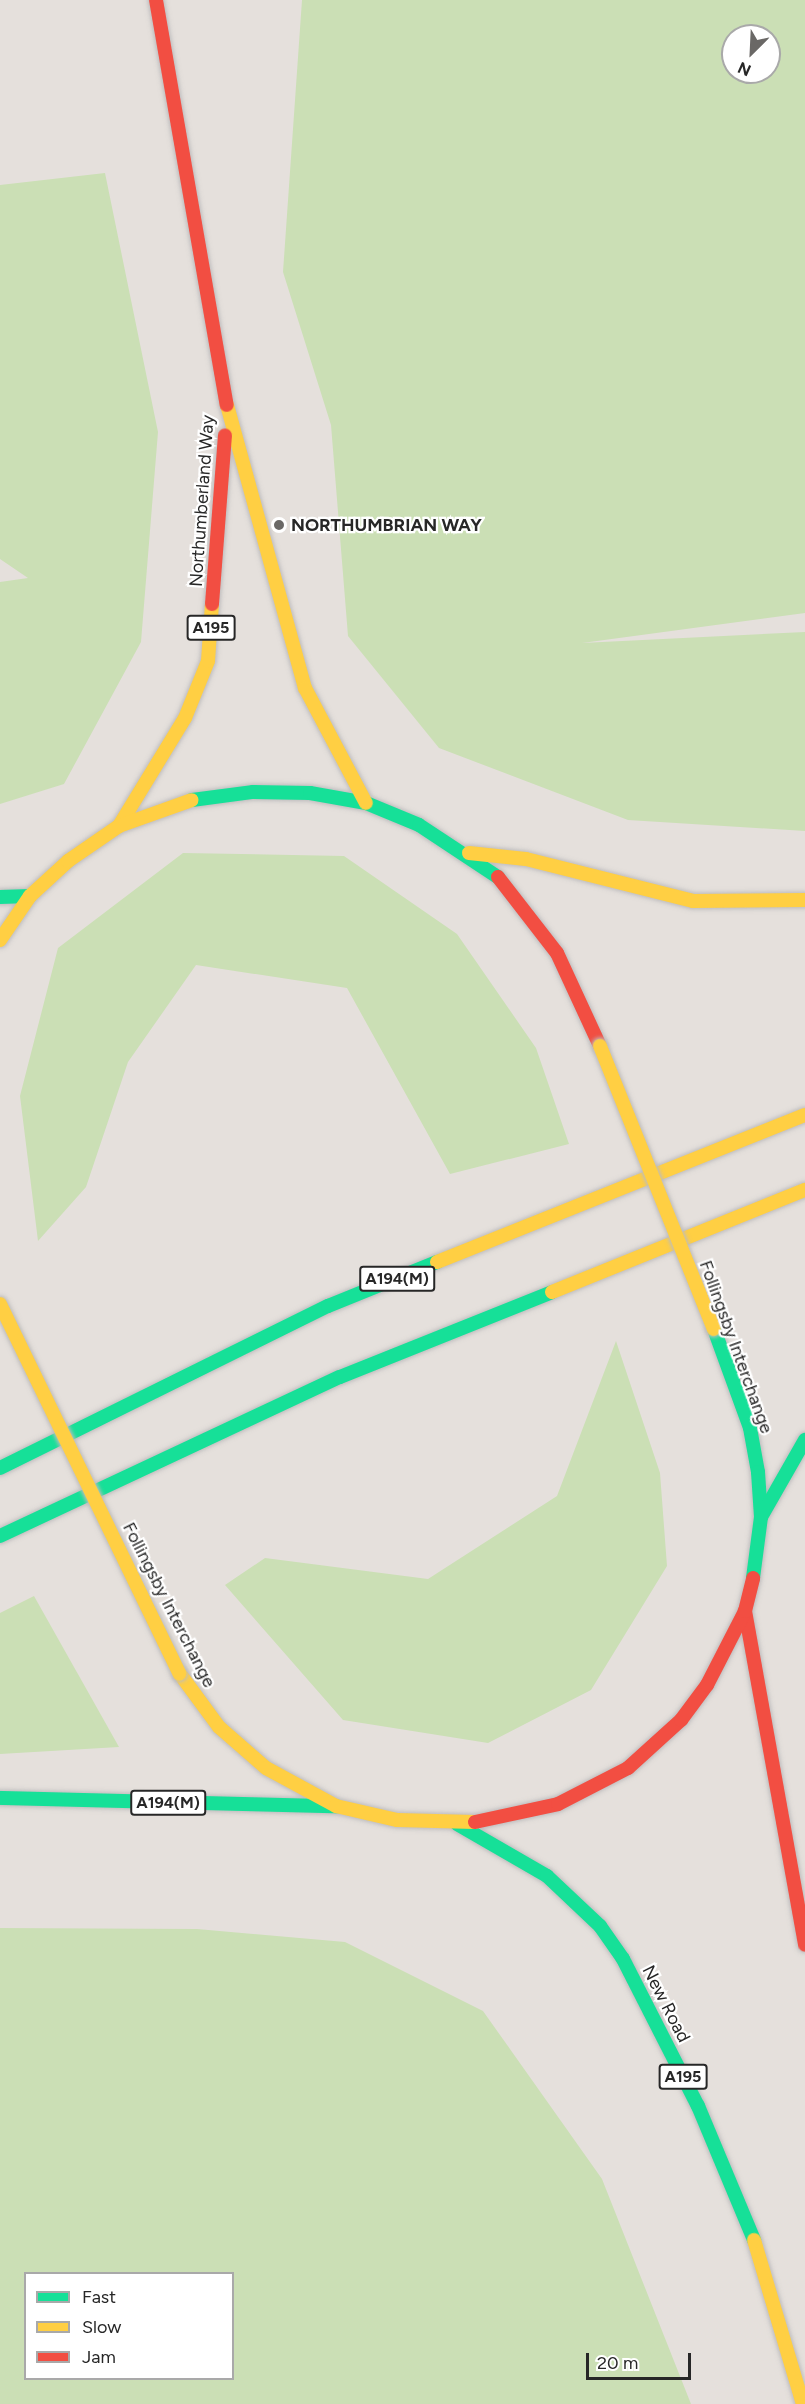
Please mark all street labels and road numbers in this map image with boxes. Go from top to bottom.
street label: Northumberland Way [185,414,219,588]
road number: A195 [186,615,236,641]
street label: Follingsby Interchange [695,1258,777,1436]
road number: A194(M) [358,1266,436,1292]
street label: Follingsby Interchange [118,1519,220,1691]
road number: A194(M) [129,1790,207,1816]
street label: New Road [637,1962,695,2046]
road number: A195 [658,2064,708,2090]

